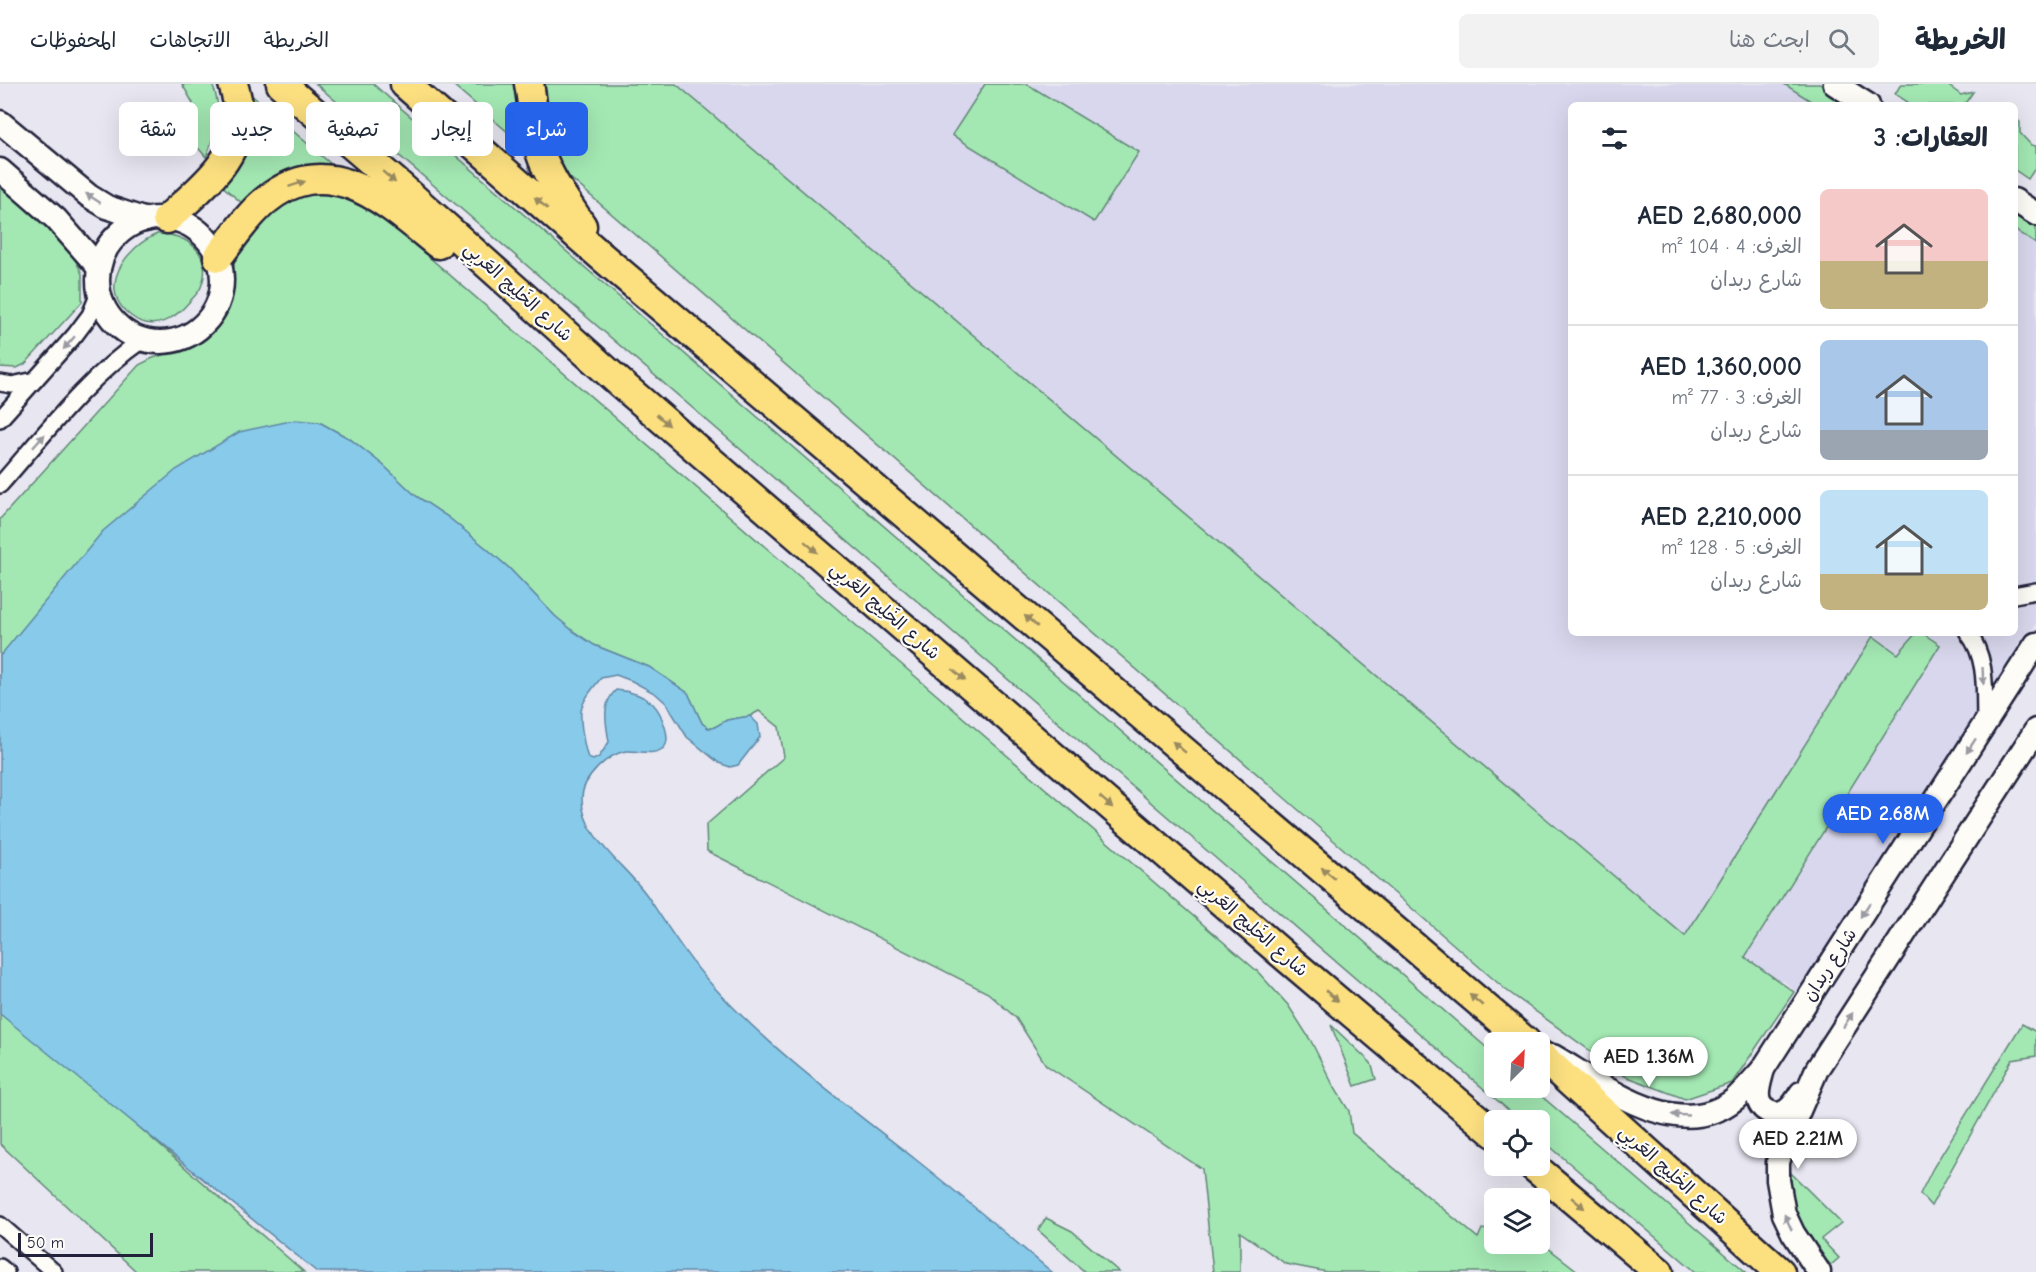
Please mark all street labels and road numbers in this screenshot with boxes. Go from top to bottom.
street label: شارع الخَلِيج العَربِي [456,237,578,350]
street label: شارع الخَلِيج العَربِي [823,556,945,668]
street label: شارع الخَلِيج العَربِي [1191,873,1313,985]
street label: شارع ربدان [1799,925,1862,1006]
street label: شارع الخَلِيج العَربِي [1611,1120,1733,1233]

